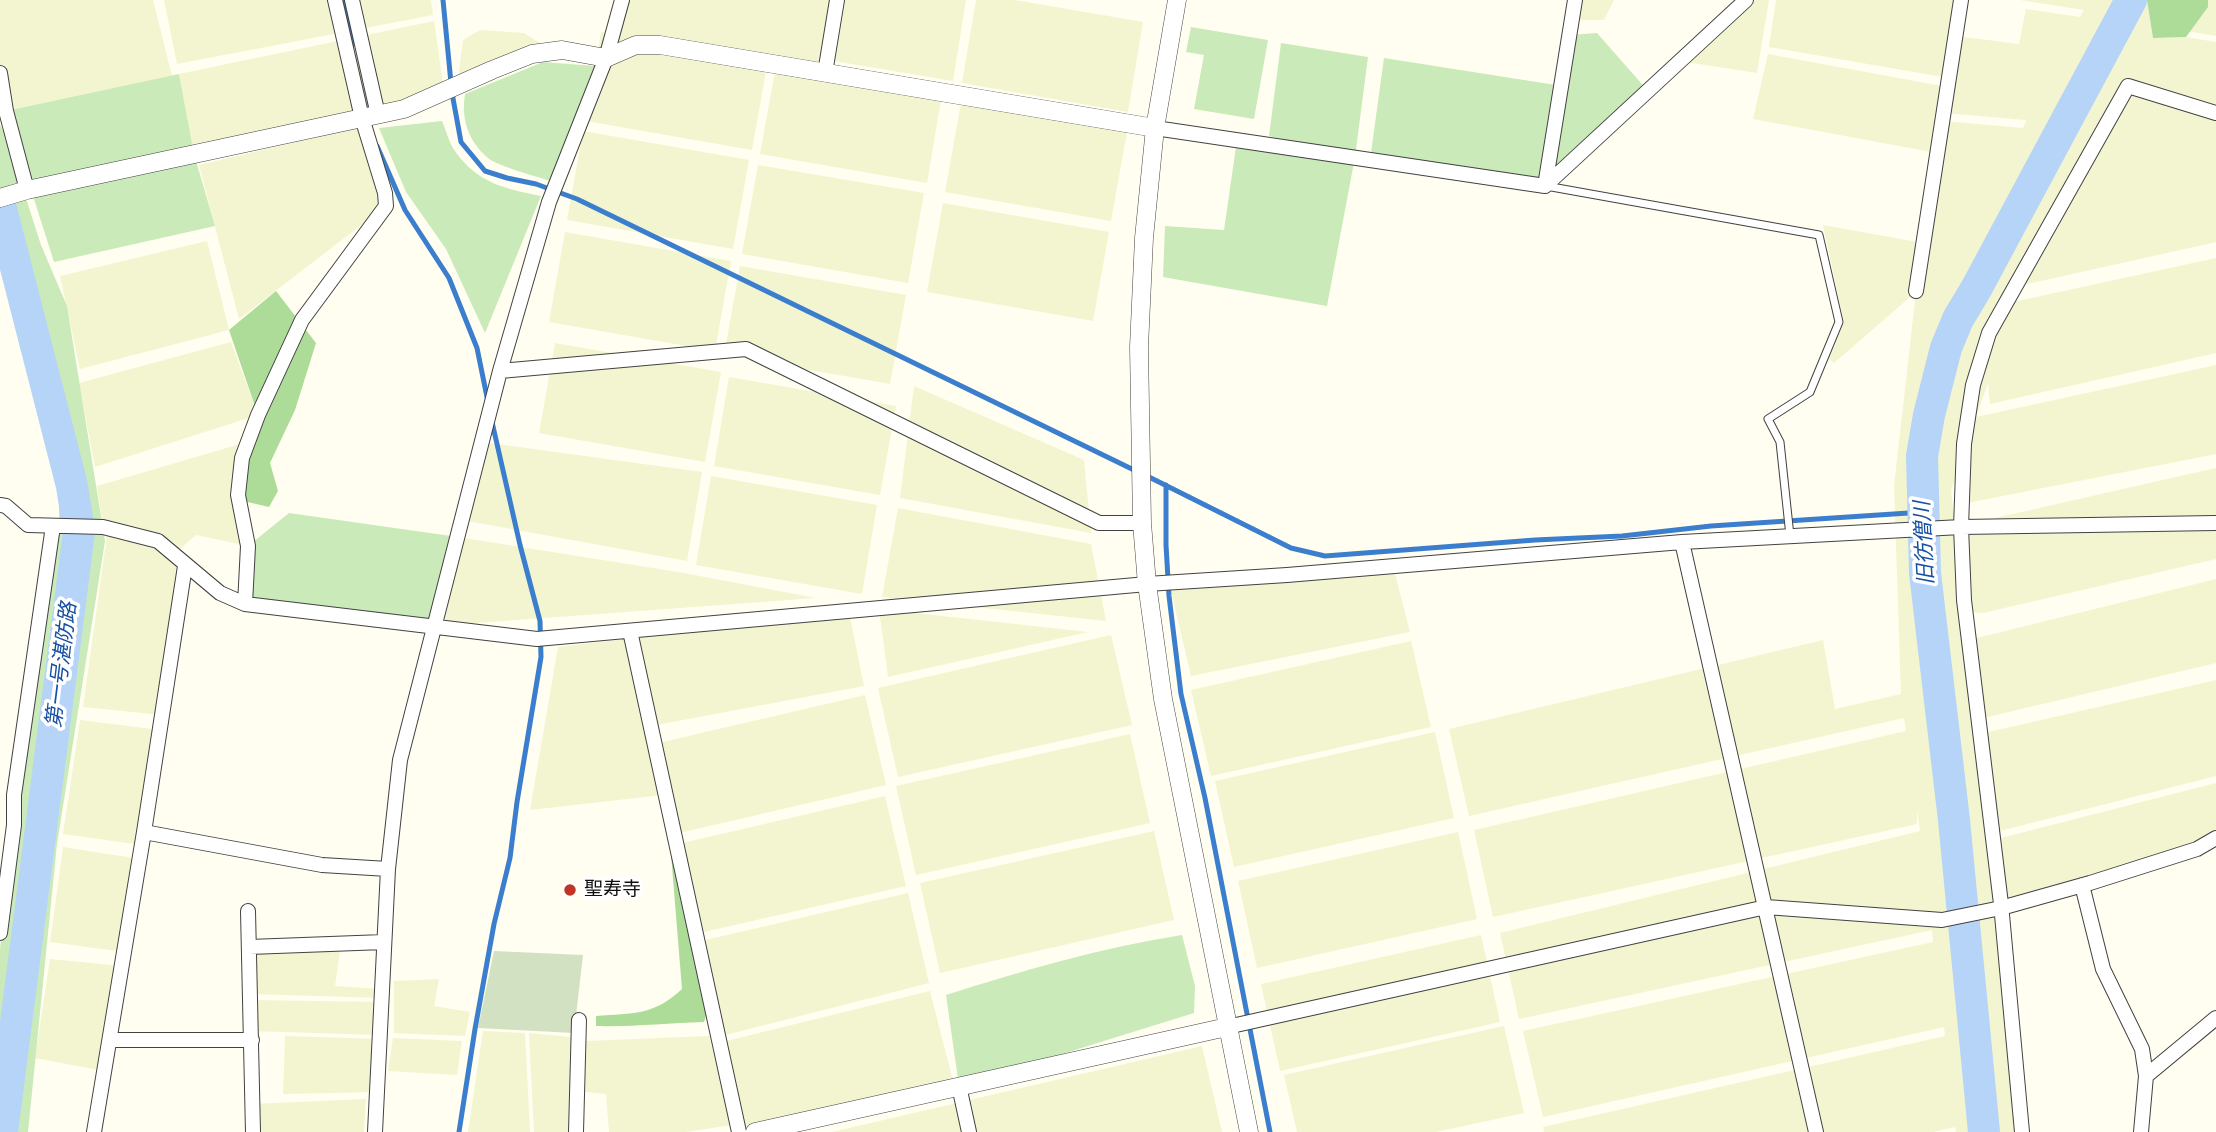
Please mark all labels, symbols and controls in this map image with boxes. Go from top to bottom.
water label: 旧彷僧川 [1910,500,1940,586]
water label: 第一号湛防路 [42,601,82,729]
place label: 聖寿寺 [584,879,641,901]
marker: 聖寿寺 [562,882,578,898]

